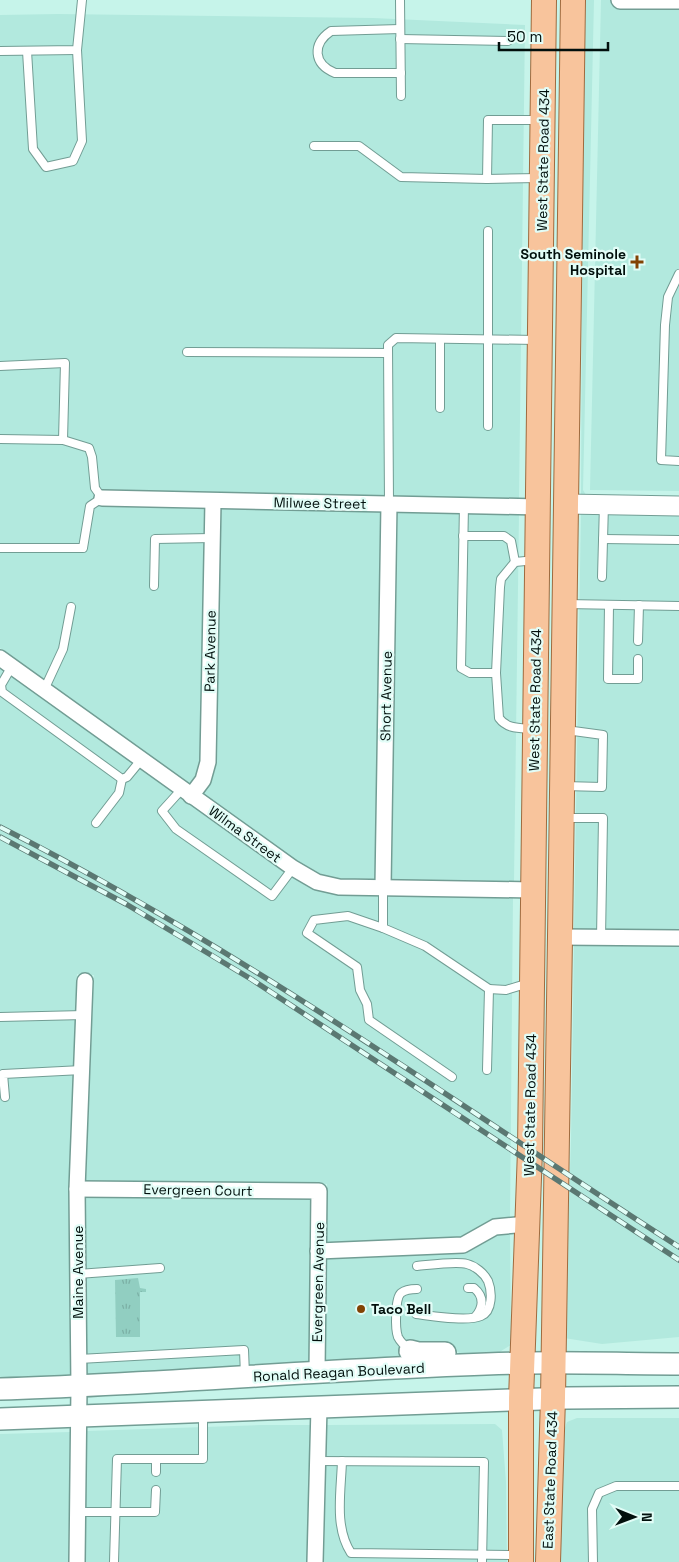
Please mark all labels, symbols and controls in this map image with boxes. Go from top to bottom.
scale bar [499,20,608,52]
text: 50 m [507,27,542,46]
street label: West State Road 434 [533,89,553,231]
place label: South Seminole Hospital [521,245,626,279]
marker: South Seminole Hospital [630,255,644,269]
street label: Milwee Street [273,493,367,513]
street label: Park Avenue [200,610,220,692]
street label: West State Road 434 [525,629,545,771]
street label: Short Avenue [376,651,396,741]
street label: Wilma Street [205,802,285,866]
street label: West State Road 434 [520,1034,540,1176]
street label: Evergreen Court [143,1180,253,1200]
street label: Evergreen Avenue [308,1222,328,1342]
street label: Maine Avenue [69,1225,87,1319]
place label: Taco Bell [371,1300,431,1318]
marker: Taco Bell [355,1303,367,1315]
street label: Ronald Reagan Boulevard [253,1359,425,1385]
street label: East State Road 434 [539,1411,561,1549]
north arrow [609,1492,659,1542]
text: N [638,1512,656,1522]

